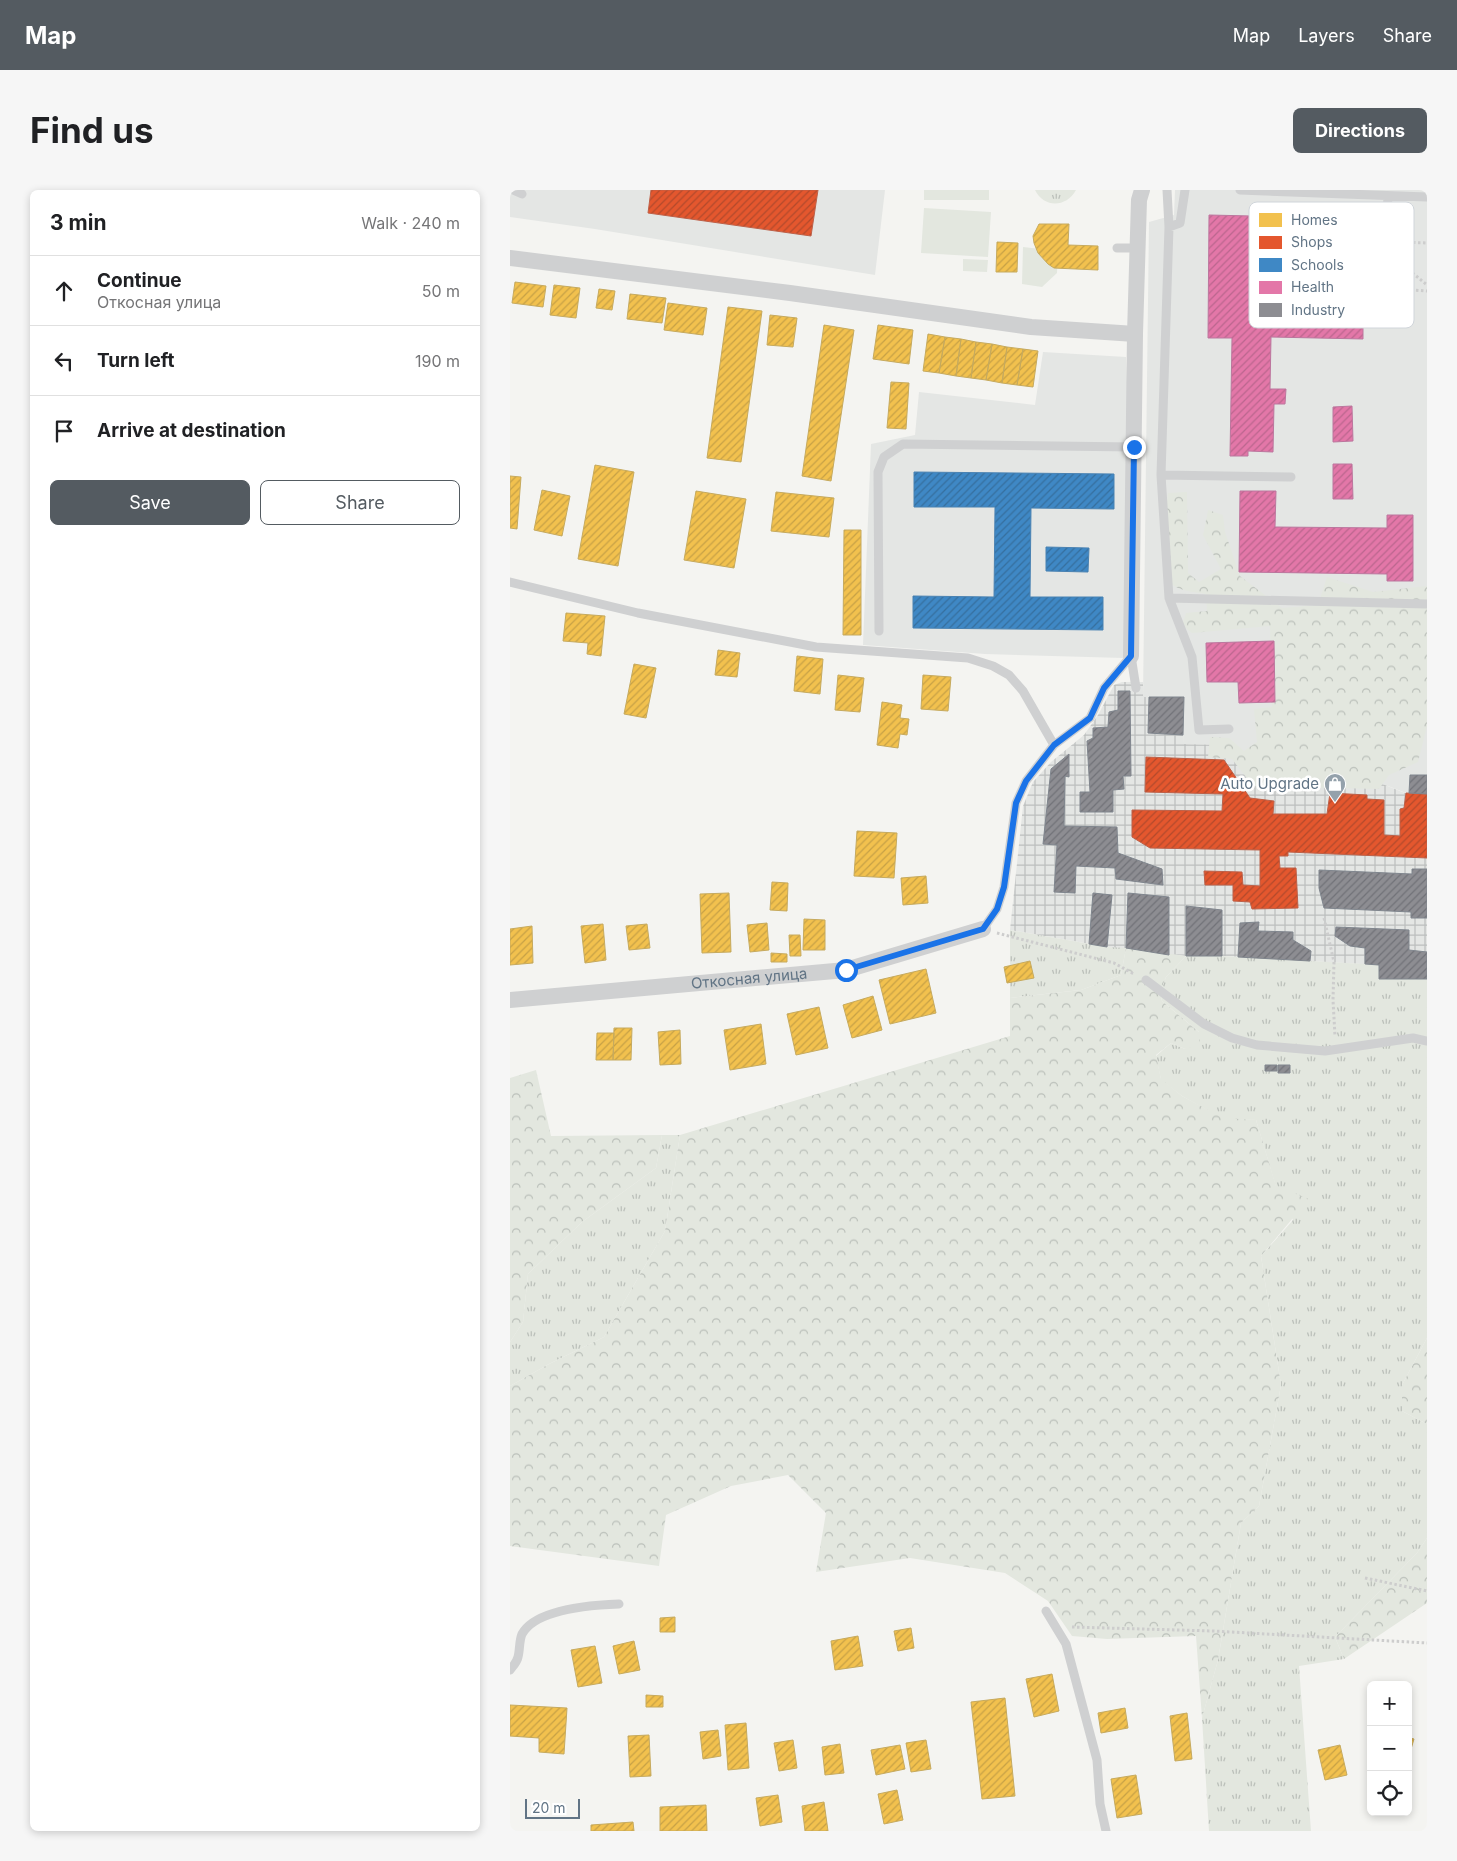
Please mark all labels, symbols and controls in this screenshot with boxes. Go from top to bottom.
text: Map [25,21,76,50]
text: Map [1233,25,1270,46]
text: Layers [1298,25,1355,46]
text: Share [1383,25,1432,46]
button: Directions [1293,108,1427,153]
text: Find us [30,109,154,151]
legend [1249,202,1414,328]
text: 3 min [50,210,106,235]
text: Homes [1291,211,1338,228]
text: Walk · 240 m [361,213,460,233]
text: Shops [1291,233,1333,250]
text: Schools [1291,256,1344,273]
text: Continue [97,269,182,292]
icon: ahead [50,277,78,305]
text: Health [1291,278,1334,295]
text: 50 m [422,281,460,301]
text: Откосная улица [97,292,221,312]
text: Industry [1291,301,1345,318]
icon: left [50,347,78,375]
text: Turn left [97,349,175,372]
text: 190 m [415,351,460,371]
icon: arrive [50,417,78,445]
text: Arrive at destination [97,419,286,442]
route end [1123,436,1146,459]
button: Save [50,480,250,525]
button: Share [260,480,460,525]
shop icon: Auto Upgrade [1323,772,1347,803]
place label: Auto Upgrade [1220,774,1319,793]
route start [835,959,858,982]
street label: Откосная улица [690,964,808,993]
map controls [1367,1681,1412,1816]
button: + [1367,1681,1412,1726]
button: − [1367,1726,1412,1771]
button: locate [1367,1771,1412,1816]
scale bar [525,1796,580,1819]
text: 20 m [532,1799,566,1816]

